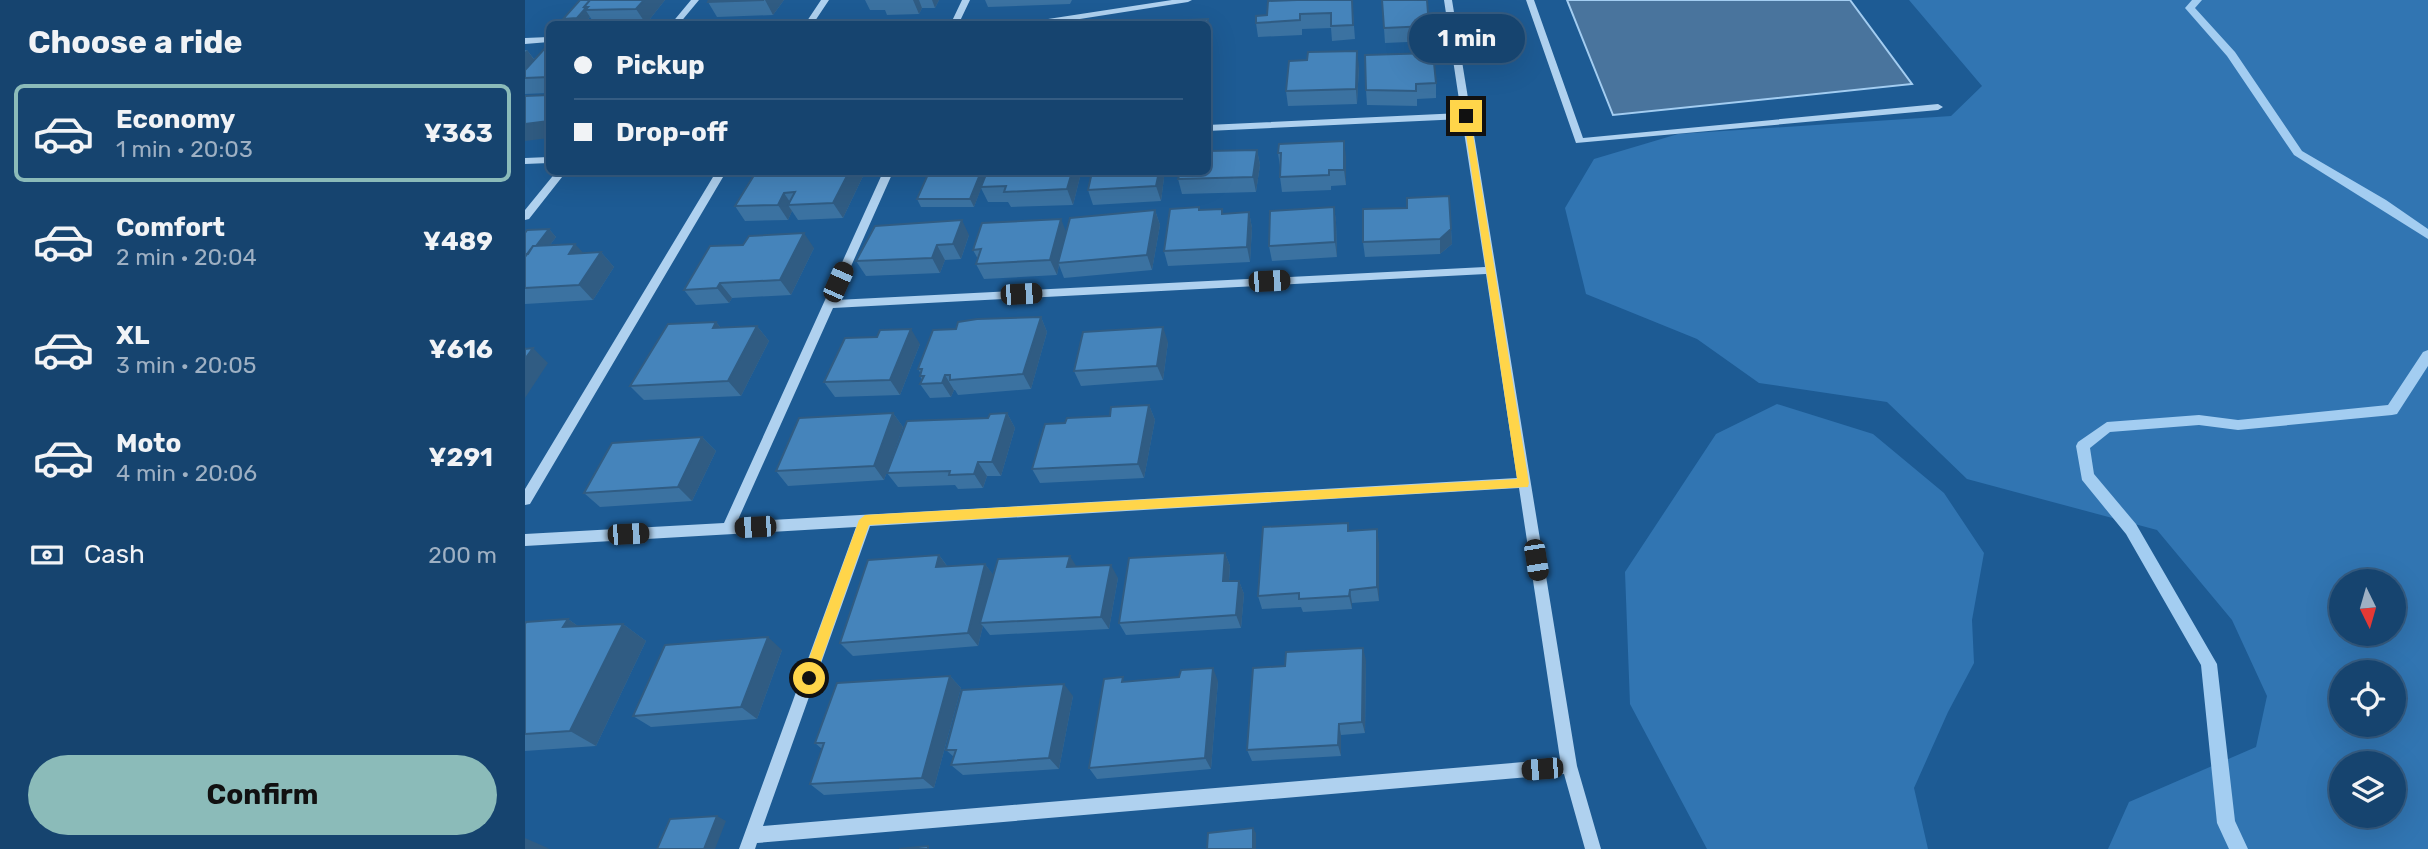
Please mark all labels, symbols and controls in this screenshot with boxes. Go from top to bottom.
callout: 1 min [1408,15,1524,64]
text: Choose a ride [28,23,242,61]
text: 1 min [1438,24,1496,52]
text: Pickup [616,50,705,81]
route end [1450,100,1482,132]
icon: car [32,102,95,165]
text: Economy [116,104,235,135]
text: Drop-off [616,117,728,148]
text: ¥363 [424,118,493,149]
text: 1 min · 20:03 [116,135,253,163]
icon: car [32,210,95,273]
text: Comfort [116,212,225,243]
text: ¥489 [423,226,493,257]
text: 2 min · 20:04 [116,243,257,271]
car [820,259,857,305]
car [1248,269,1291,293]
car [1000,282,1043,306]
icon: car [32,318,95,381]
text: XL [116,320,149,351]
text: ¥616 [429,334,493,365]
text: 3 min · 20:05 [116,351,257,379]
icon: car [32,426,95,489]
text: Moto [116,428,181,459]
text: ¥291 [429,442,493,473]
text: 4 min · 20:06 [116,459,257,487]
car [734,515,777,539]
car [607,522,650,546]
icon: cash [28,536,66,574]
car [1523,538,1550,582]
text: Cash [84,539,145,570]
text: 200 m [428,541,497,569]
north arrow [2329,569,2406,646]
map controls [2329,569,2406,828]
button: locate [2329,660,2406,737]
route start [793,662,825,694]
button: layers [2329,751,2406,828]
button: Confirm [28,755,497,835]
car [1521,757,1564,781]

